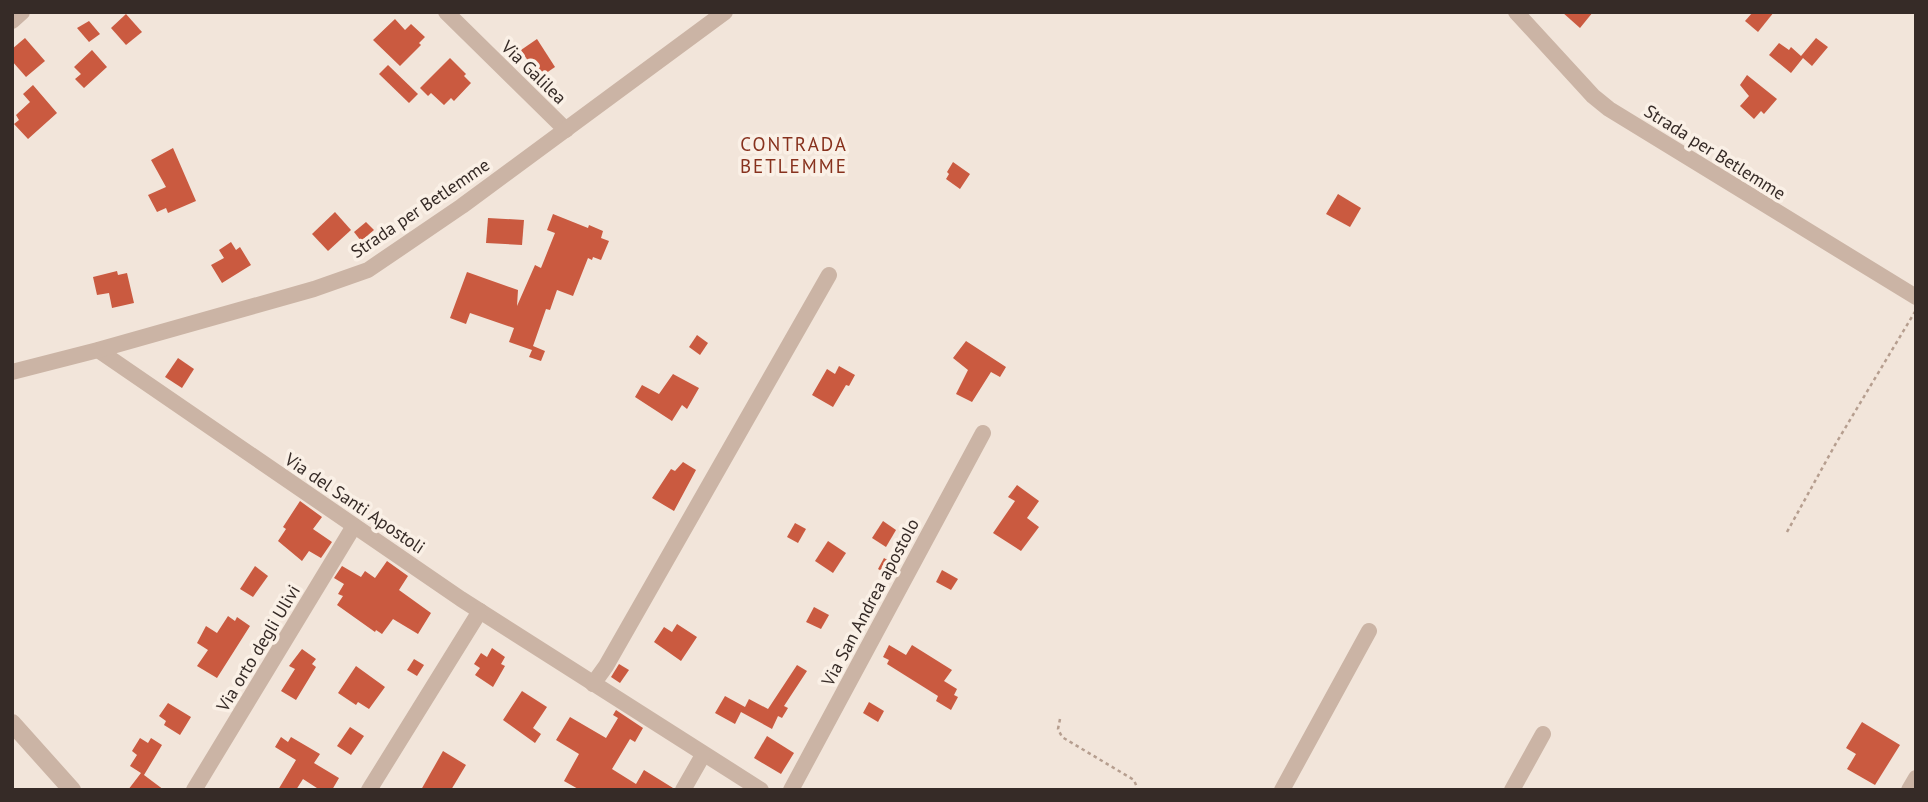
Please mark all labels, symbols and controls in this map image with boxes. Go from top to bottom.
street label: Via Galilea [496,35,572,109]
street label: Strada per Betlemme [1640,99,1790,205]
district label: CONTRADA BETLEMME [740,132,848,178]
street label: Strada per Betlemme [346,153,494,263]
street label: Via del Santi Apostoli [280,447,430,558]
street label: Via San Andrea apostolo [816,514,924,691]
street label: Via orto degli Ulivi [211,580,305,716]

